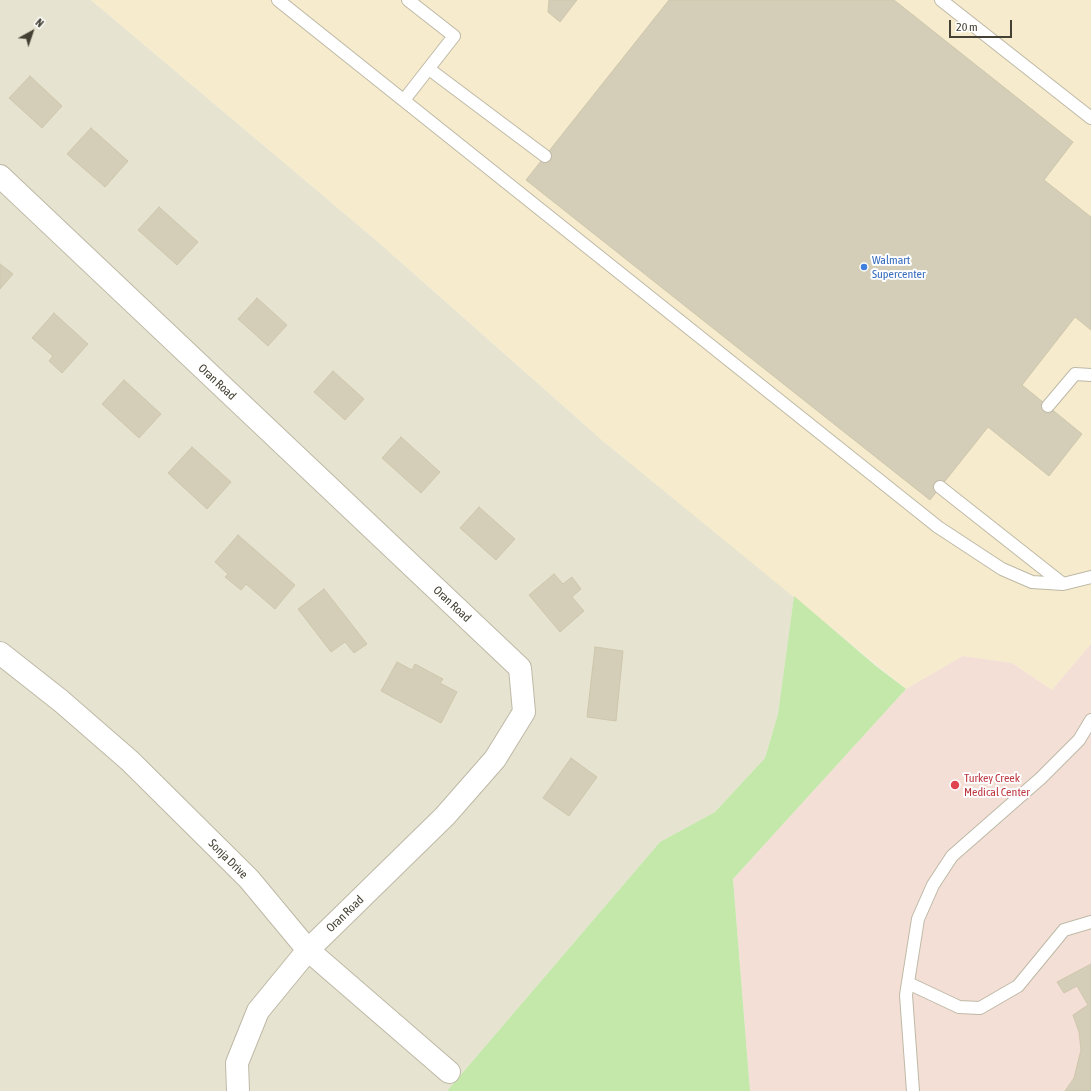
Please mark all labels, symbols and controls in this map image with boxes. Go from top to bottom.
north arrow [12,12,52,52]
scale bar [951,12,1014,38]
text: N [33,16,46,29]
text: 20 m [956,20,978,34]
place label: Walmart Supercenter [872,253,926,281]
marker: Walmart Supercenter [859,262,869,272]
street label: Oran Road [195,361,239,403]
street label: Oran Road [430,583,474,625]
place label: Turkey Creek Medical Center [964,771,1030,799]
marker: Turkey Creek Medical Center [949,779,961,791]
street label: Sonja Drive [205,836,251,882]
street label: Oran Road [323,893,367,935]

